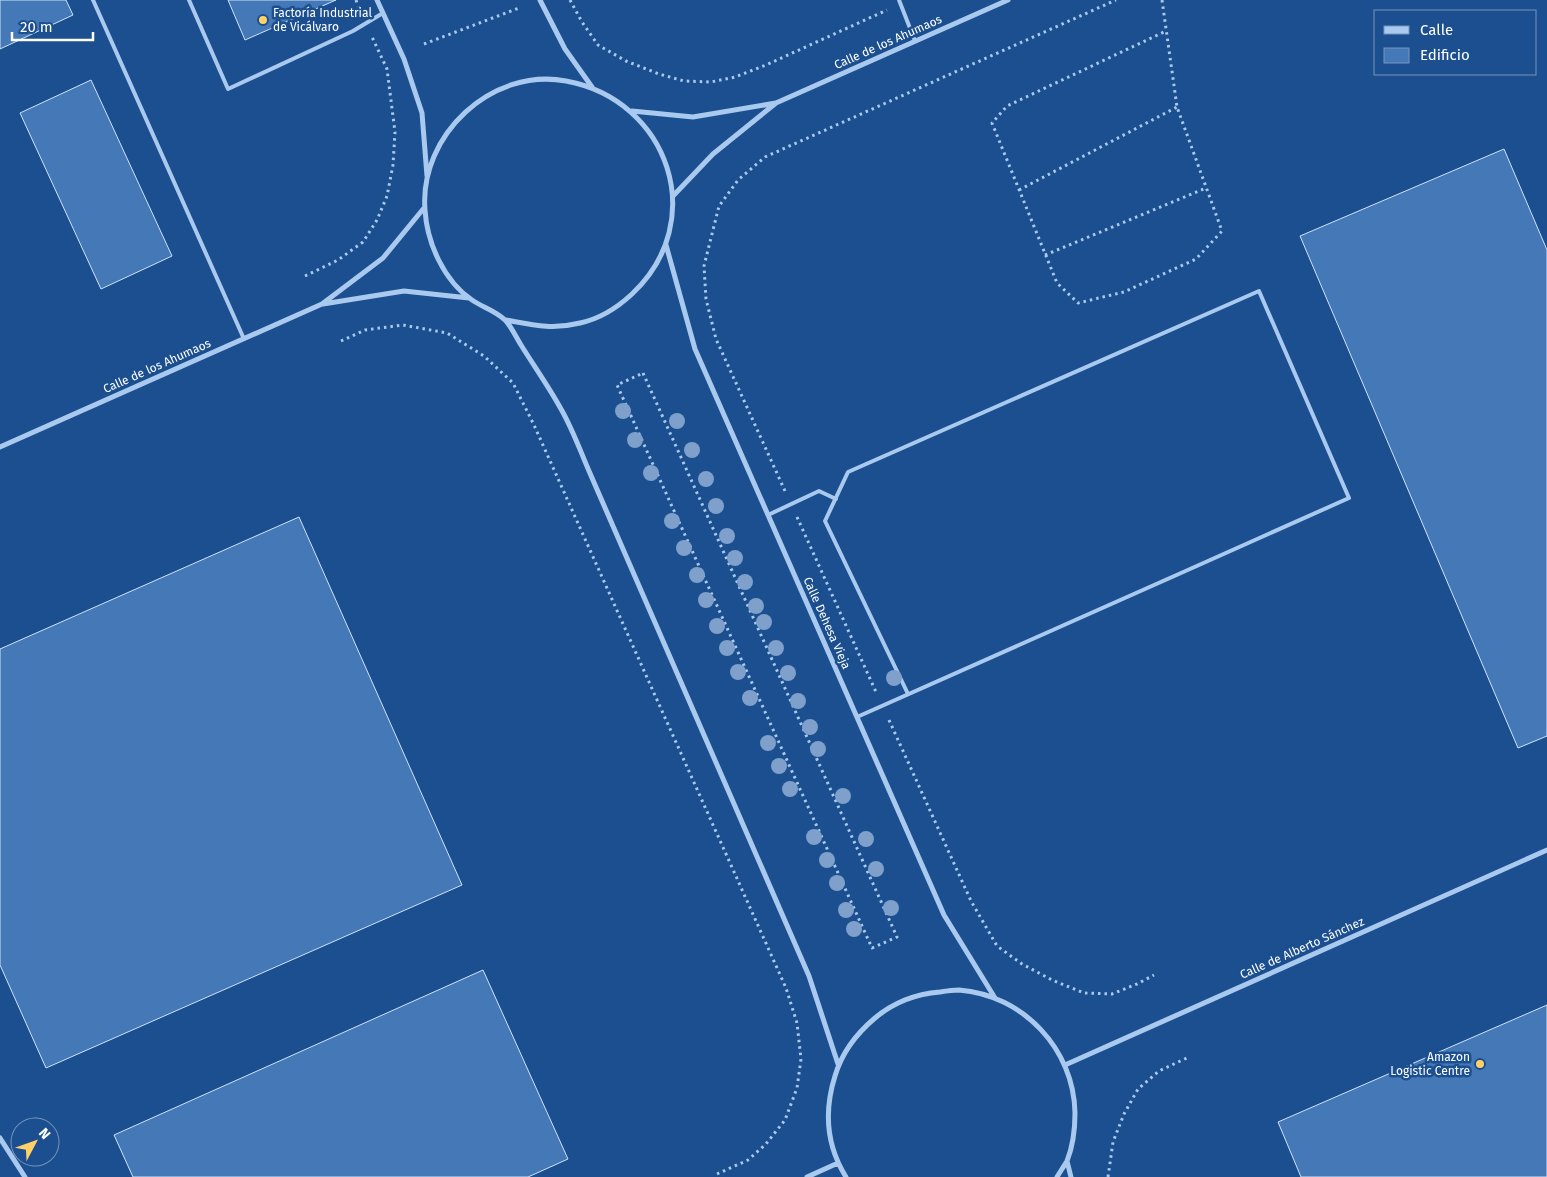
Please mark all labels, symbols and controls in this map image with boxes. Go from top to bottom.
place label: Factoría Industrial de Vicálvaro [273,6,372,34]
scale bar [12,10,94,42]
legend [1374,10,1537,75]
street label: Calle de los Ahumaos [832,12,944,72]
marker: Factoría Industrial de Vicálvaro [257,14,269,26]
text: 20 m [20,18,53,36]
text: Calle [1420,21,1453,39]
text: Edificio [1420,46,1470,64]
street label: Calle de los Ahumaos [101,336,213,396]
street label: Calle Dehesa Vieja [800,575,854,671]
street label: Calle de Alberto Sánchez [1238,914,1366,982]
place label: Amazon Logistic Centre [1390,1050,1470,1078]
marker: Amazon Logistic Centre [1474,1058,1486,1070]
north arrow [10,1117,60,1167]
text: N [35,1125,54,1143]

